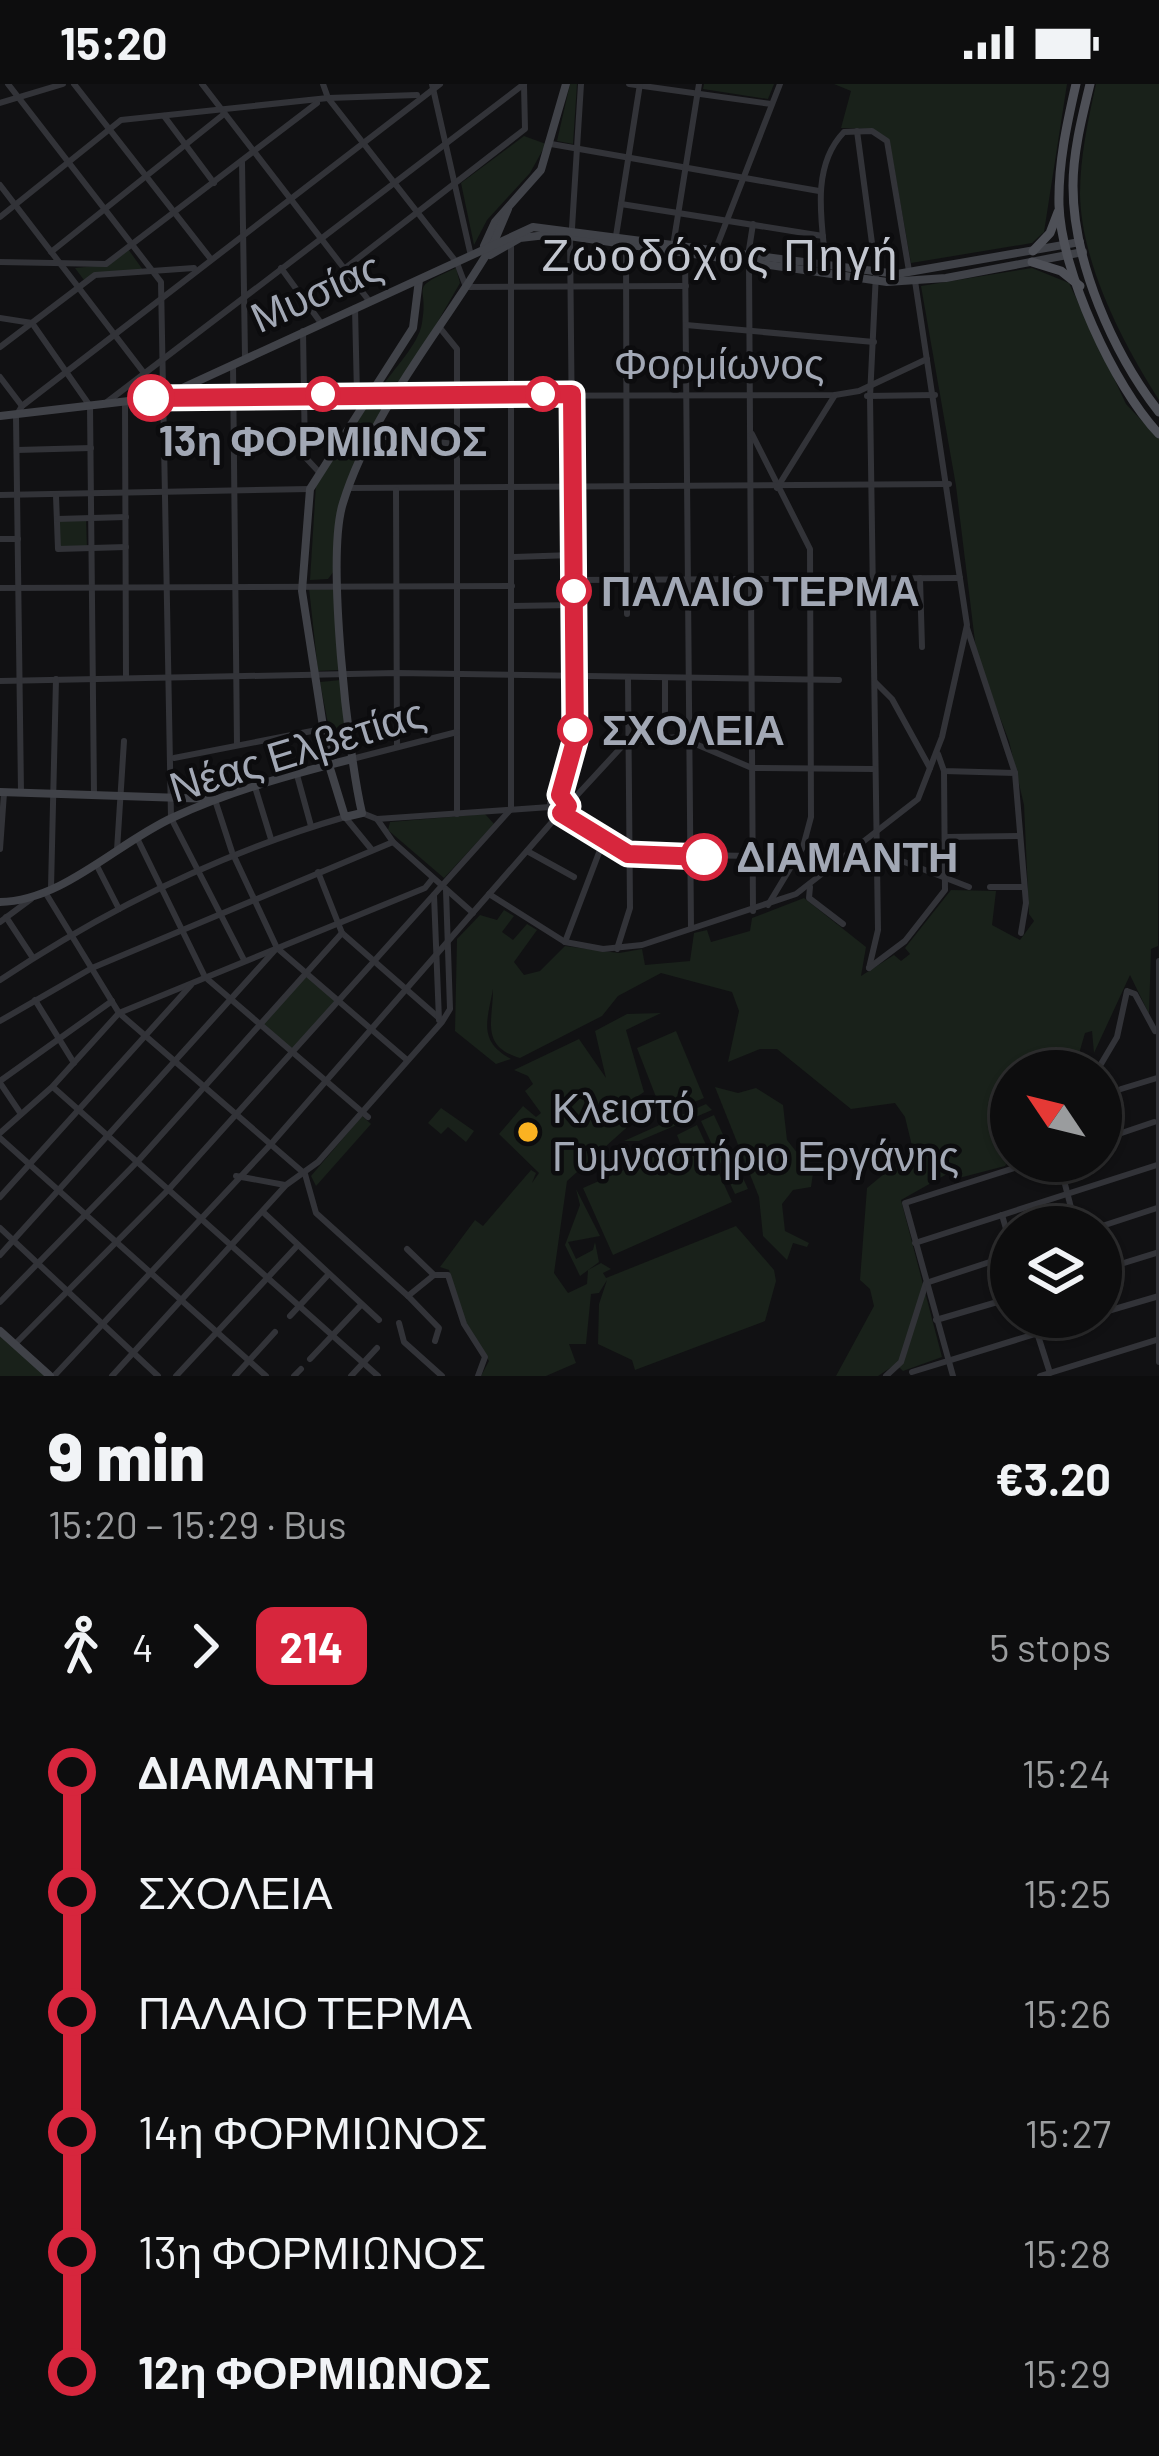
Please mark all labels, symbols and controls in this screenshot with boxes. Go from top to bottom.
text: 15:20 [60,15,167,69]
district label: Ζωοδόχος Πηγή [542,226,900,280]
street label: Μυσίας [242,239,388,341]
street label: Φορμίωνος [614,337,824,388]
unlabelled marker [129,376,173,420]
marker: 13η ΦΟΡΜΙΩΝΟΣ [307,378,339,410]
unlabelled marker [527,378,559,410]
place label: 13η ΦΟΡΜΙΩΝΟΣ [159,414,487,465]
place label: ΠΑΛΑΙΟ ΤΕΡΜΑ [601,564,920,614]
marker: ΠΑΛΑΙΟ ΤΕΡΜΑ [558,575,590,607]
street label: Νέας Ελβετίας [163,686,430,812]
place label: ΣΧΟΛΕΙΑ [602,703,785,753]
marker: ΣΧΟΛΕΙΑ [559,714,591,746]
place label: ΔΙΑΜΑΝΤΗ [737,830,958,880]
marker: ΔΙΑΜΑΝΤΗ [682,835,726,879]
north arrow [990,1050,1122,1182]
map controls [990,1050,1122,1338]
place label: Κλειστό Γυμναστήριο Εργάνης [552,1081,959,1180]
marker: Κλειστό Γυμναστήριο Εργάνης [515,1119,541,1145]
button: layers [990,1206,1122,1338]
text: 9 min [48,1415,205,1494]
text: €3.20 [995,1451,1111,1505]
text: 15:20 – 15:29 · Bus [48,1500,347,1547]
icon: walk [48,1613,114,1679]
icon: forward [172,1613,238,1679]
text: 214 [280,1621,343,1671]
text: 4 [132,1623,154,1670]
text: 5 stops [989,1623,1111,1670]
text: ΔΙΑΜΑΝΤΗ [138,1744,375,1798]
text: 15:24 [1022,1749,1111,1796]
text: ΣΧΟΛΕΙΑ [138,1864,333,1918]
text: 15:25 [1023,1869,1111,1916]
text: ΠΑΛΑΙΟ ΤΕΡΜΑ [138,1984,472,2038]
text: 15:26 [1023,1989,1111,2036]
text: 14η ΦΟΡΜΙΩΝΟΣ [138,2104,488,2158]
text: 15:27 [1025,2109,1111,2156]
text: 13η ΦΟΡΜΙΩΝΟΣ [138,2224,486,2278]
text: 15:28 [1023,2229,1111,2276]
text: 12η ΦΟΡΜΙΩΝΟΣ [138,2344,491,2398]
text: 15:29 [1023,2349,1111,2396]

